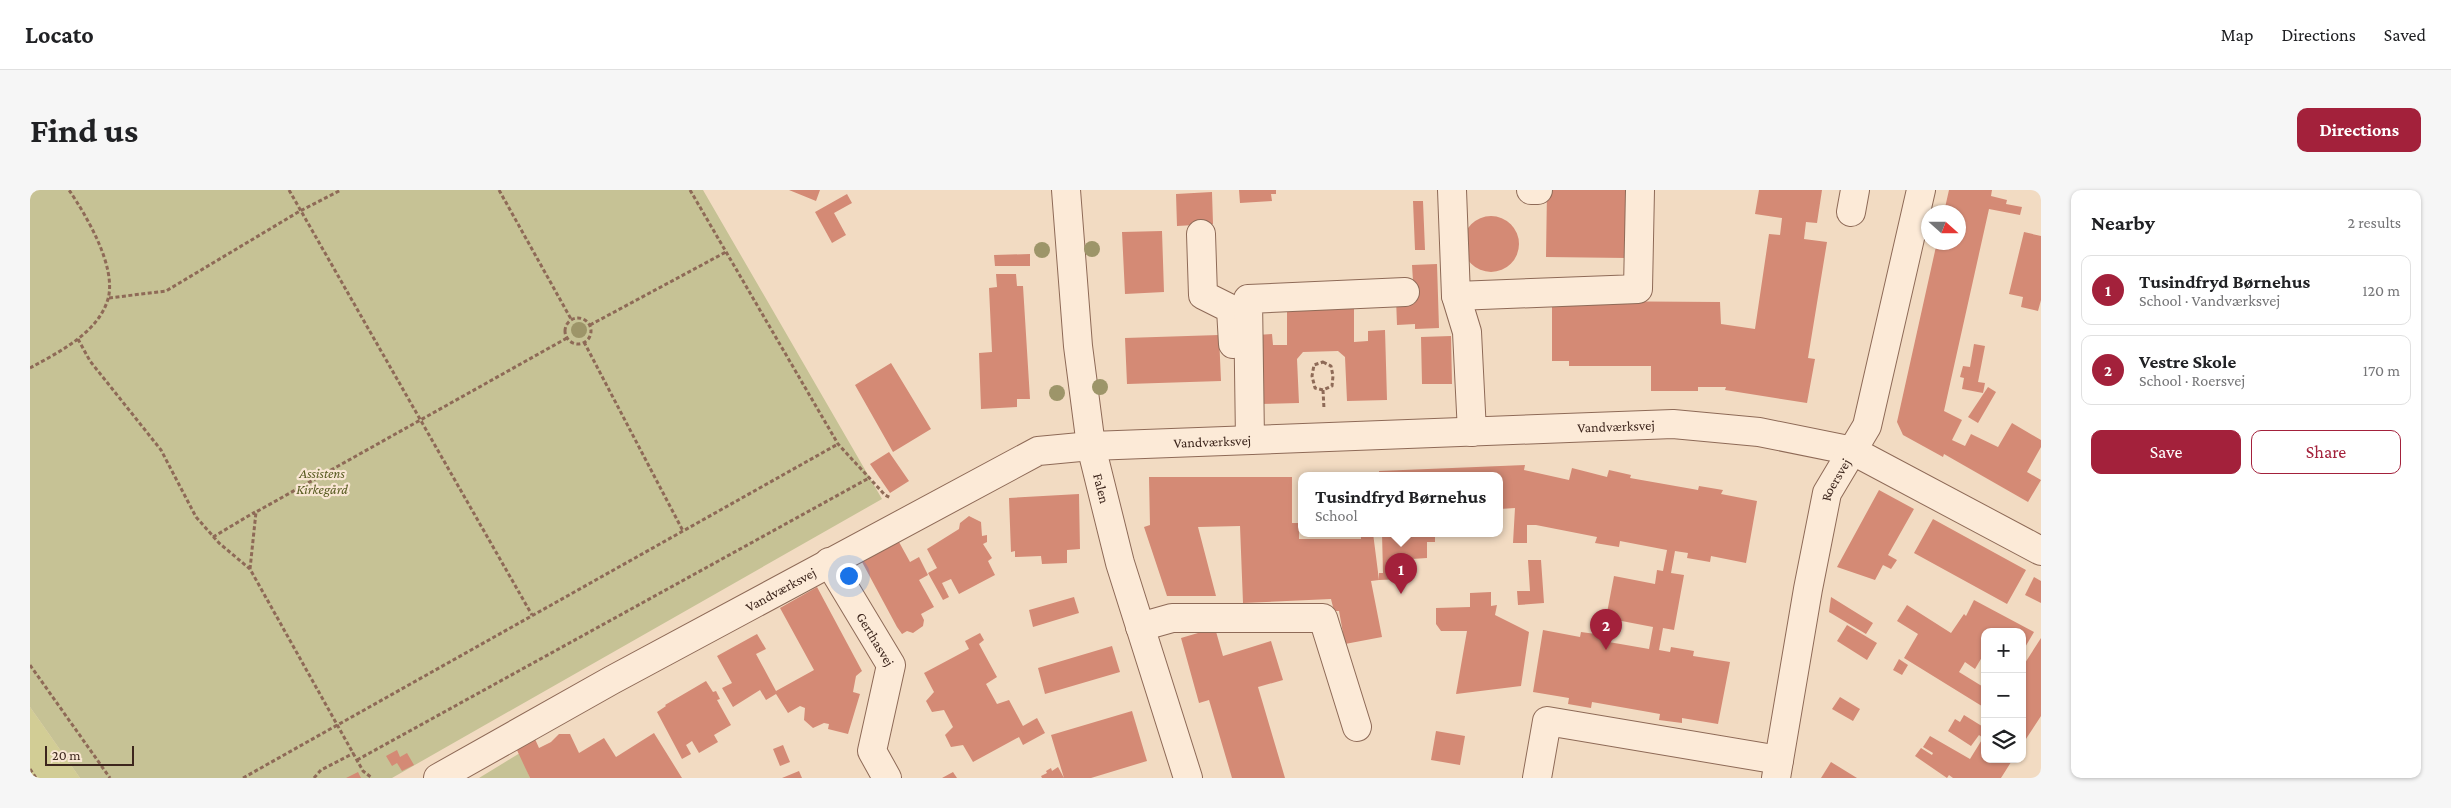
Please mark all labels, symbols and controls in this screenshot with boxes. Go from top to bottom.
text: Locato [25,21,94,48]
text: Map [2221,25,2253,45]
text: Directions [2281,25,2356,45]
text: Saved [2384,25,2426,45]
button: Directions [2297,108,2421,152]
text: Find us [30,111,138,150]
north arrow [1921,205,1966,250]
text: Nearby [2091,211,2155,235]
text: 2 results [2348,214,2401,231]
text: Tusindfryd Børnehus [2139,271,2310,292]
text: 1 [2105,282,2111,299]
text: 120 m [2362,282,2400,299]
text: School · Vandværksvej [2139,292,2280,309]
text: Vestre Skole [2139,351,2236,372]
text: 2 [2104,362,2112,379]
text: 170 m [2363,362,2400,379]
text: School · Roersvej [2139,372,2245,389]
street label: Vandværksvej [1577,417,1655,436]
button: Save [2091,430,2241,474]
button: Share [2251,430,2401,474]
street label: Vandværksvej [1173,432,1251,451]
street label: Roersvej [1818,455,1855,502]
park label: Assistens Kirkegård [296,465,348,497]
street label: Falen [1090,472,1113,506]
popup [1298,472,1503,537]
text: Tusindfryd Børnehus [1315,486,1486,507]
text: School [1315,507,1358,524]
pin: 1 [1385,553,1417,594]
your location [836,563,862,589]
street label: Vandværksvej [743,564,819,615]
street label: Gerthasvej [853,609,898,669]
pin: 2 [1590,609,1622,650]
map controls [1981,628,2026,763]
button: + [1981,628,2026,673]
button: − [1981,673,2026,718]
button: layers [1981,718,2026,763]
scale bar [45,743,134,766]
text: 20 m [52,747,80,763]

